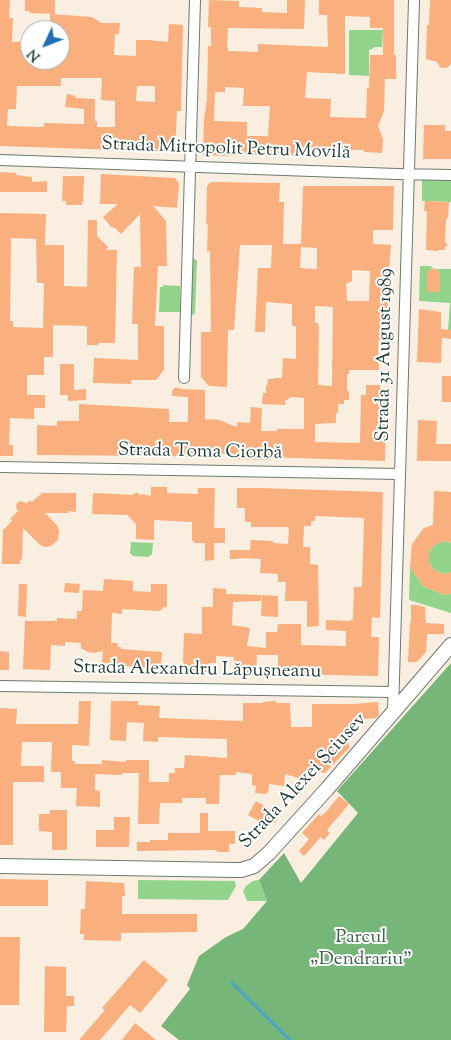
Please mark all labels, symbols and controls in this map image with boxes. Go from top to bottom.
north arrow [20,20,70,70]
text: N [24,44,46,65]
street label: Strada Mitropolit Petru Movilă [101,134,351,166]
street label: Strada 31 August 1989 [373,268,399,442]
street label: Strada Toma Ciorbă [118,440,282,466]
street label: Strada Alexandru Lăpușneanu [72,657,322,685]
street label: Strada Alexei Șciusev [235,710,373,854]
park label: Parcul „Dendrariu” [310,928,412,972]

